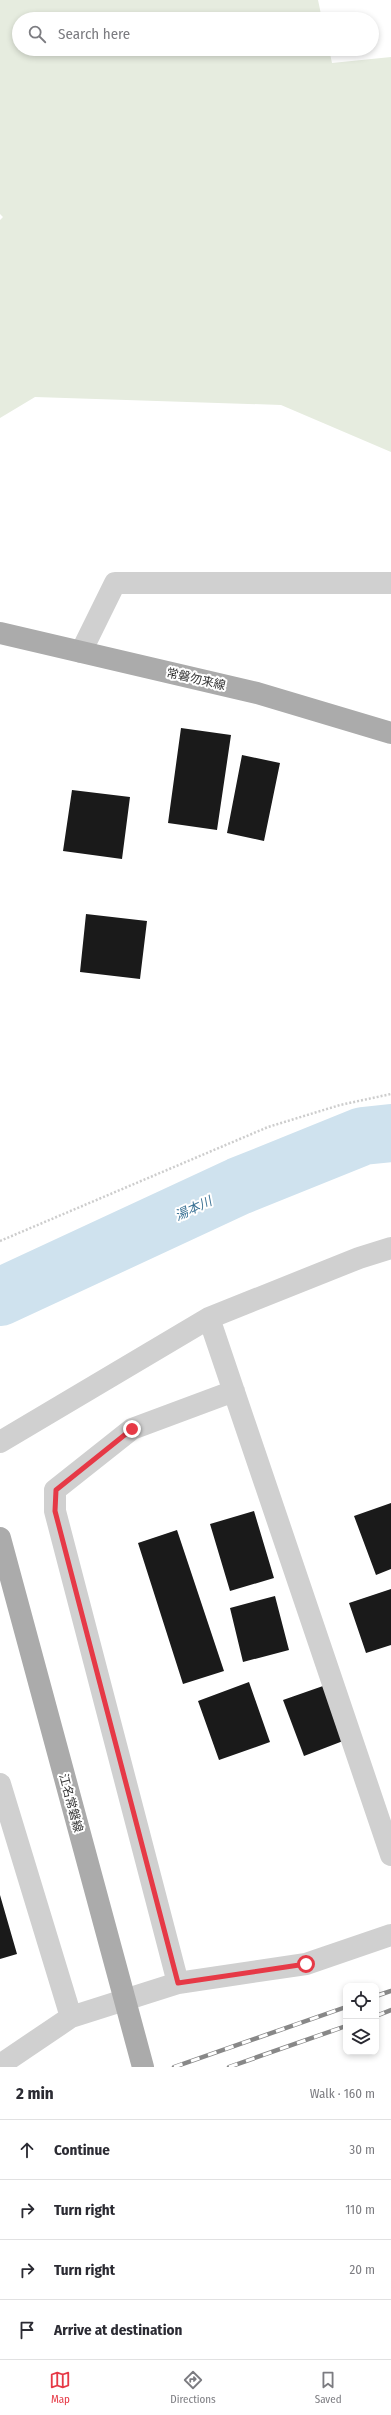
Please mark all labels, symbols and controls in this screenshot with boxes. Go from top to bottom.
search box [12,12,379,56]
icon: search [26,23,48,45]
text: Search here [58,25,130,43]
street label: 常磐勿来線 [165,665,227,693]
water label: 湯本川 [172,1193,216,1223]
route end [123,1420,141,1438]
street label: 江名常磐線 [56,1772,86,1834]
route start [297,1955,315,1973]
map controls [343,1983,379,2055]
button: locate [343,1983,379,2019]
button: layers [343,2019,379,2055]
text: 2 min [16,2083,54,2104]
text: Walk · 160 m [310,2086,375,2101]
icon: ahead [16,2139,38,2161]
text: Continue [54,2141,110,2159]
text: 30 m [349,2142,375,2157]
icon: right [16,2199,38,2221]
text: Turn right [54,2201,115,2219]
text: 110 m [345,2202,375,2217]
icon: right [16,2259,38,2281]
text: Turn right [54,2261,115,2279]
text: 20 m [349,2262,375,2277]
icon: arrive [16,2319,38,2341]
text: Arrive at destination [54,2321,182,2339]
tab: Map [49,2369,71,2406]
tab: Directions [170,2369,216,2406]
tab: Saved [315,2369,342,2406]

